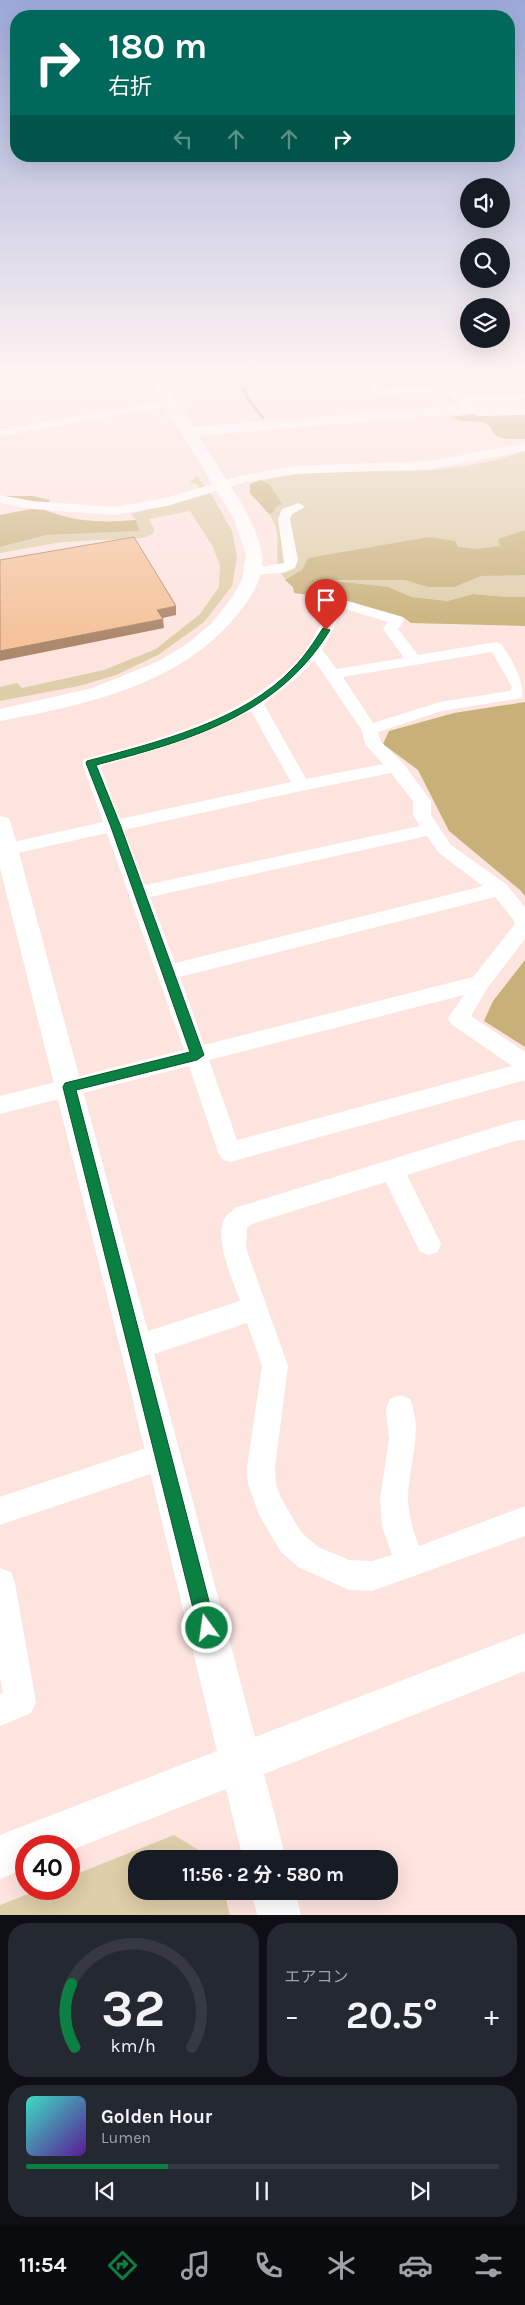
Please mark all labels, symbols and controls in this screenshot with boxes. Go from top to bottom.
text: 180 m [108,26,207,67]
icon: right [25,30,90,95]
text: 右折 [108,74,152,100]
icon: left [169,125,197,153]
icon: ahead [222,125,250,153]
icon: ahead [275,125,303,153]
icon: right [328,125,356,153]
map controls [460,178,510,348]
button: sound [460,178,510,228]
button: search [460,238,510,288]
button: layers [460,298,510,348]
pin [305,579,347,630]
icon: arrive [312,586,340,614]
position arrow [180,1601,232,1653]
speed limit sign: 40 [15,1835,80,1900]
text: 11:56 · 2 分 · 580 m [182,1864,344,1886]
text: エアコン [285,1967,349,1986]
text: 32 [101,1978,165,2039]
text: 20.5° [346,1993,438,2038]
text: − [285,1999,299,2032]
text: + [484,1999,499,2032]
text: km/h [111,2036,156,2057]
text: Golden Hour [101,2106,212,2128]
text: Lumen [101,2128,151,2147]
icon: previous [91,2177,119,2205]
icon: pause [248,2177,276,2205]
icon: next [406,2177,434,2205]
icon: directions [105,2248,140,2283]
icon: music [178,2248,213,2283]
icon: phone [251,2248,286,2283]
icon: climate [324,2248,359,2283]
icon: car [398,2248,433,2283]
icon: filters [471,2248,506,2283]
text: 11:54 [19,2252,67,2278]

